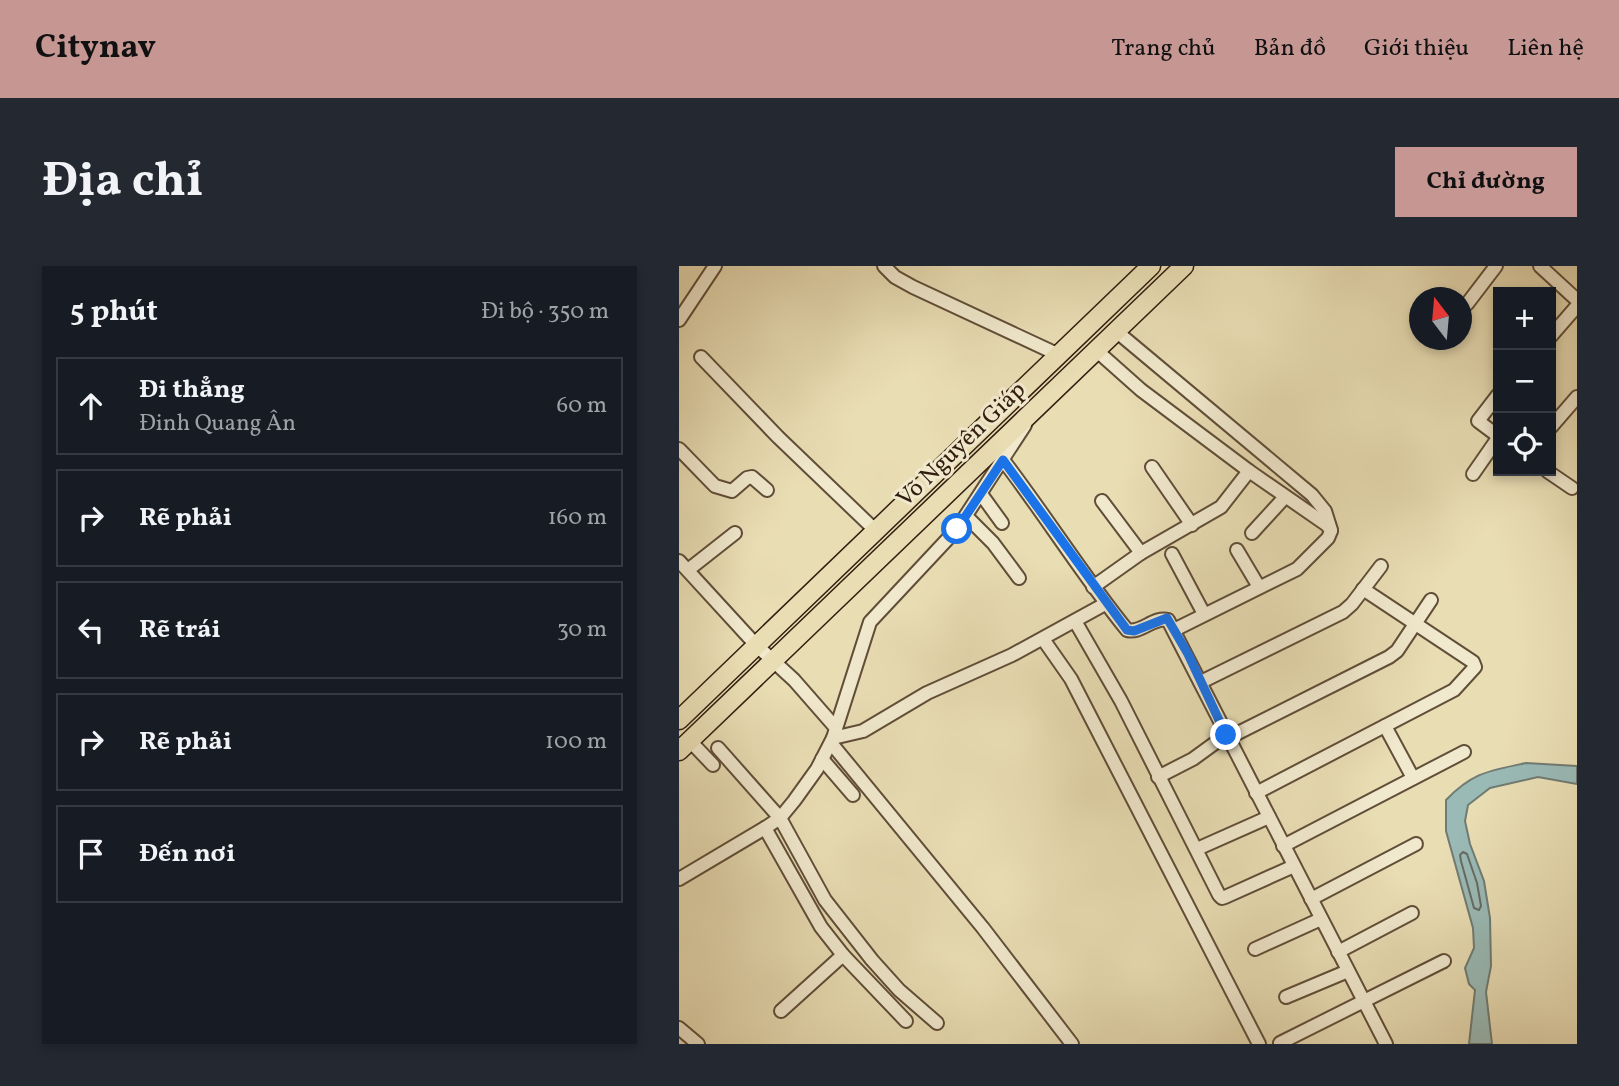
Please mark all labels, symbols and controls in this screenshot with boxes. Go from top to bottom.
text: Citynav [35,26,156,72]
text: Trang chủ [1111,32,1216,66]
text: Bản đồ [1254,32,1326,66]
text: Giới thiệu [1364,32,1469,66]
text: Liên hệ [1507,32,1584,66]
button: Chỉ đường [1395,147,1577,217]
text: Địa chỉ [42,148,203,217]
north arrow [1409,287,1472,350]
map controls [1493,287,1556,476]
button: + [1493,287,1556,350]
text: 5 phút [70,291,158,333]
text: Đi bộ · 350 m [481,296,609,328]
button: − [1493,350,1556,413]
text: Đi thẳng [139,372,245,408]
street label: Võ Nguyên Giáp [890,374,1034,516]
icon: ahead [72,387,110,425]
text: 60 m [557,390,607,422]
text: Đinh Quang Ân [139,408,296,440]
button: locate [1493,413,1556,476]
icon: right [72,499,110,537]
text: Rẽ phải [139,500,232,536]
text: 160 m [548,502,607,534]
route start [941,513,972,544]
icon: left [72,611,110,649]
text: Rẽ trái [139,612,221,648]
text: 30 m [557,614,607,646]
route end [1210,719,1241,750]
icon: right [72,723,110,761]
text: Rẽ phải [139,724,232,760]
text: 100 m [545,726,607,758]
icon: arrive [72,835,110,873]
text: Đến nơi [139,836,235,872]

